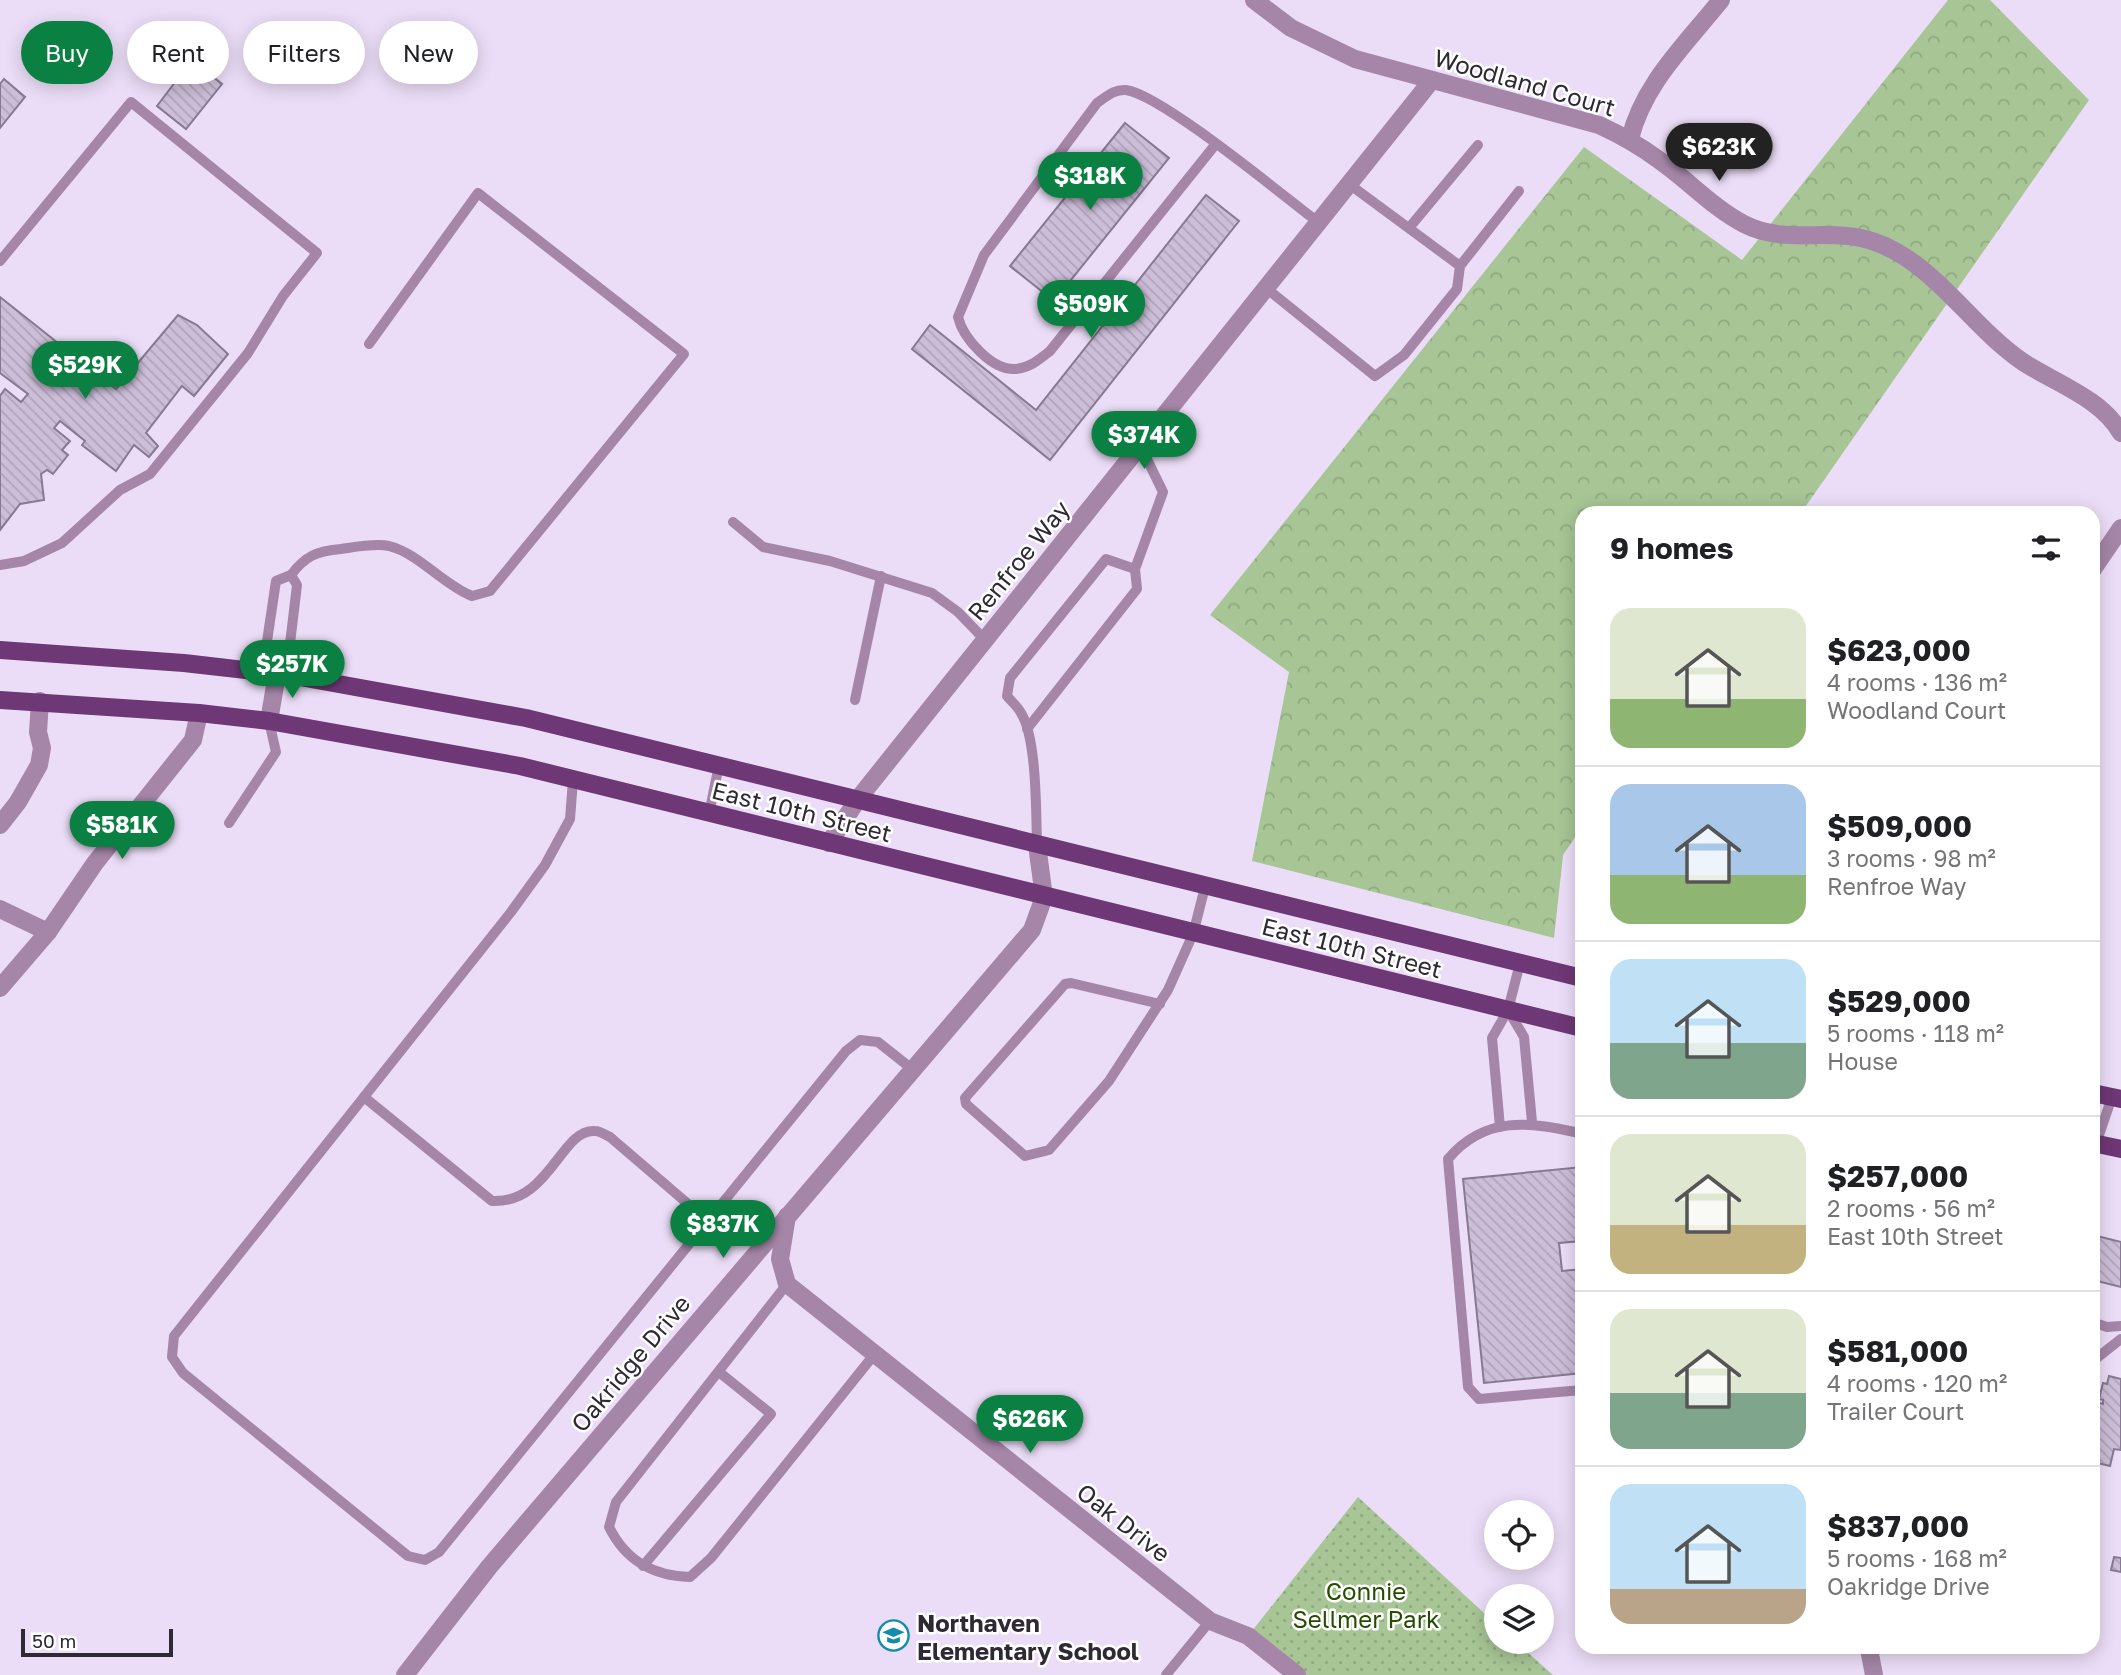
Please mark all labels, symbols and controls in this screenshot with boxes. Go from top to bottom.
chip: Buy [21,21,113,84]
chip: Rent [127,21,229,84]
chip: Filters [243,21,365,84]
chip: New [379,21,478,84]
street label: Woodland Court [1431,42,1619,122]
pin: $623K [1670,124,1768,183]
text: $623K [1682,132,1756,160]
pin: $318K [1041,152,1139,212]
text: $318K [1054,161,1126,189]
pin: $509K [1042,280,1140,340]
text: $509K [1053,289,1129,317]
pin: $529K [36,342,134,401]
text: $529K [48,350,122,378]
pin: $374K [1095,412,1193,471]
text: $374K [1107,420,1181,448]
street label: Renfroe Way [961,494,1075,626]
icon: filters [2027,529,2065,567]
text: 9 homes [1610,530,1733,566]
text: $623,000 [1827,632,1971,668]
icon: home [1666,636,1750,720]
pin: $257K [243,640,341,700]
text: $257K [256,649,328,677]
text: 4 rooms · 136 m² [1827,668,2007,696]
text: Woodland Court [1827,696,2006,724]
street label: East 10th Street [709,775,895,847]
pin: $581K [73,802,171,861]
text: $509,000 [1827,808,1972,844]
text: $581K [86,810,158,838]
icon: home [1666,812,1750,896]
text: 3 rooms · 98 m² [1827,844,1996,872]
text: Renfroe Way [1827,872,1967,900]
street label: East 10th Street [1259,911,1445,983]
text: $529,000 [1827,983,1971,1019]
icon: home [1666,987,1750,1071]
text: 5 rooms · 118 m² [1827,1019,2004,1047]
text: House [1827,1047,1898,1075]
text: $257,000 [1827,1158,1968,1194]
icon: home [1666,1162,1750,1246]
text: 2 rooms · 56 m² [1827,1194,1995,1222]
pin: $837K [674,1200,772,1260]
text: $837K [686,1209,760,1237]
text: East 10th Street [1827,1222,2004,1250]
street label: Oakridge Drive [564,1289,696,1437]
text: $581,000 [1827,1333,1968,1369]
icon: home [1666,1337,1750,1421]
text: 4 rooms · 120 m² [1827,1369,2007,1397]
pin: $626K [981,1396,1079,1455]
text: Trailer Court [1827,1397,1964,1425]
text: $626K [992,1404,1068,1432]
street label: Oak Drive [1072,1477,1176,1567]
map controls [1484,1500,1554,1654]
button: locate [1484,1500,1554,1570]
text: $837,000 [1827,1508,1969,1544]
icon: home [1666,1512,1750,1596]
text: 5 rooms · 168 m² [1827,1544,2007,1572]
text: Oakridge Drive [1827,1572,1990,1600]
park label: Connie Sellmer Park [1292,1576,1440,1633]
button: layers [1484,1584,1554,1654]
place label: Northaven Elementary School [917,1608,1139,1665]
school or university icon: Northaven Elementary School [877,1619,911,1653]
scale bar [21,1626,173,1658]
text: 50 m [32,1629,76,1652]

